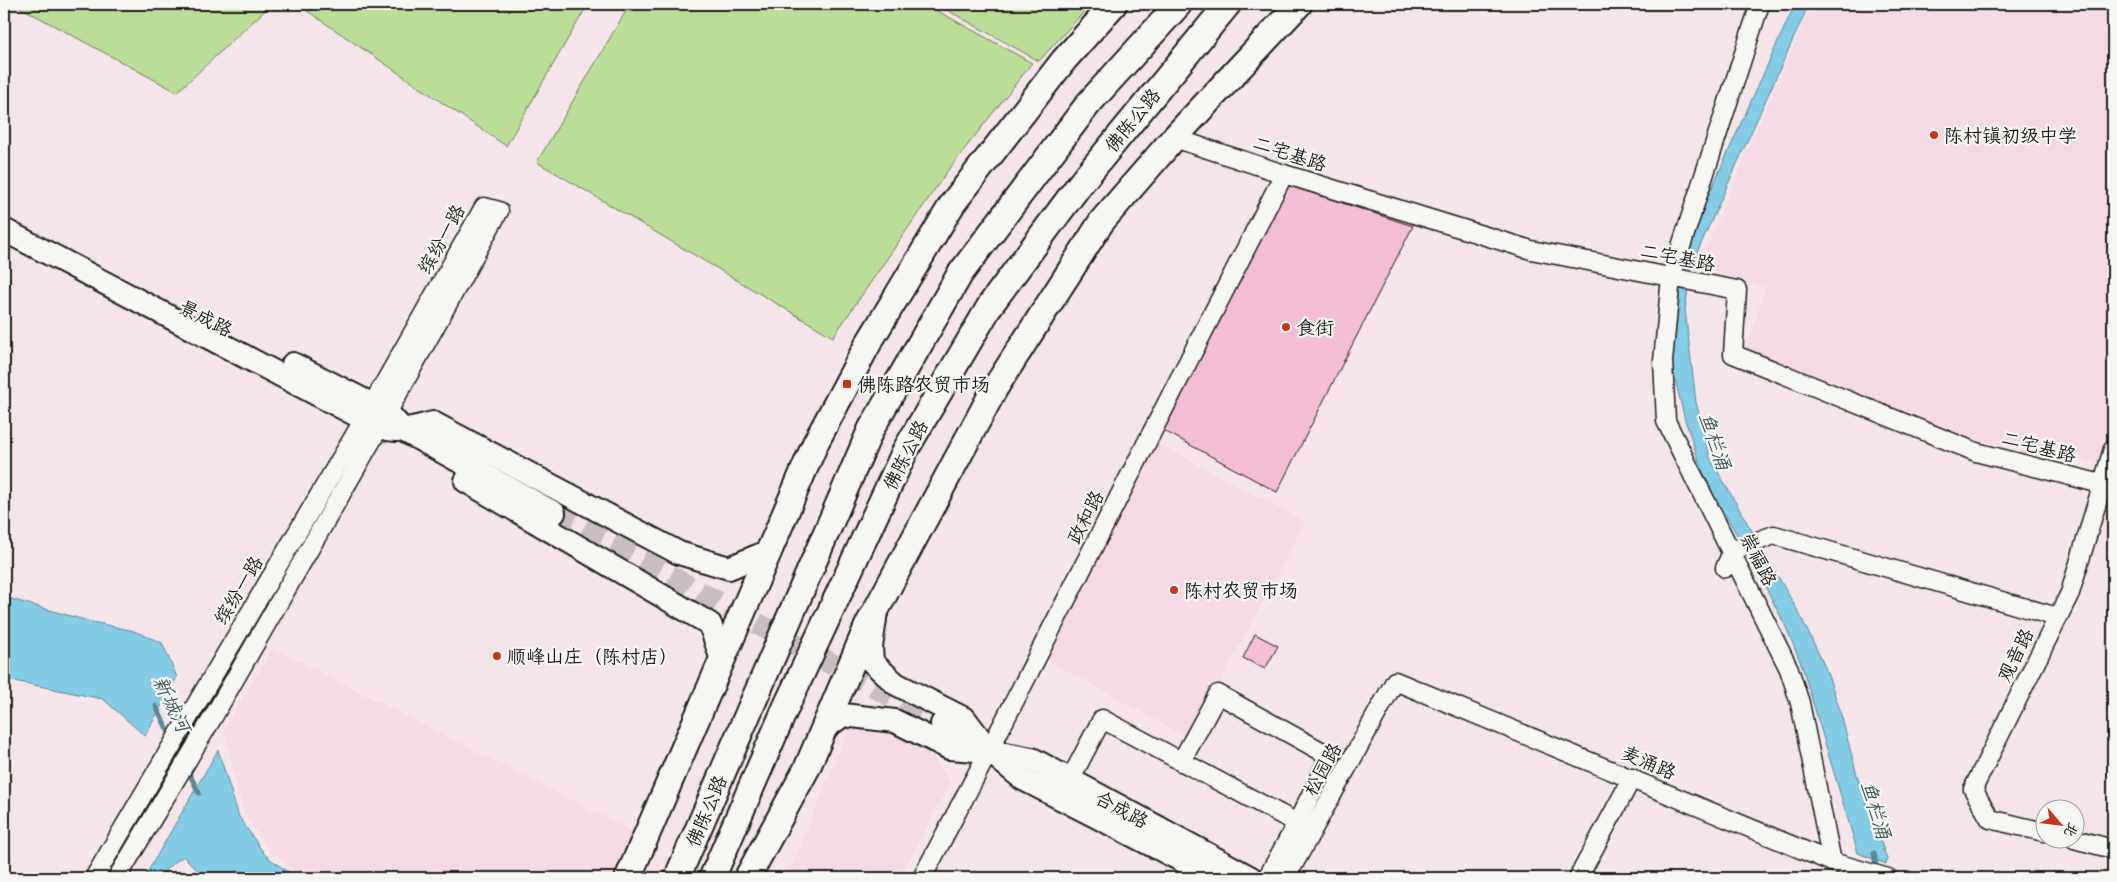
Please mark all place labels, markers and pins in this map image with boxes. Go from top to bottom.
place label: 陈村镇初级中学 [1944,119,2077,152]
marker: 陈村镇初级中学 [1928,129,1940,141]
place label: 食街 [1296,311,1334,344]
marker: 食街 [1280,321,1292,333]
place label: 佛陈路农贸市场 [857,368,990,401]
marker: 佛陈路农贸市场 [841,378,853,390]
place label: 陈村农贸市场 [1184,574,1298,607]
marker: 陈村农贸市场 [1168,584,1180,596]
place label: 顺峰山庄（陈村店） [507,640,678,673]
marker: 顺峰山庄（陈村店） [491,650,503,662]

